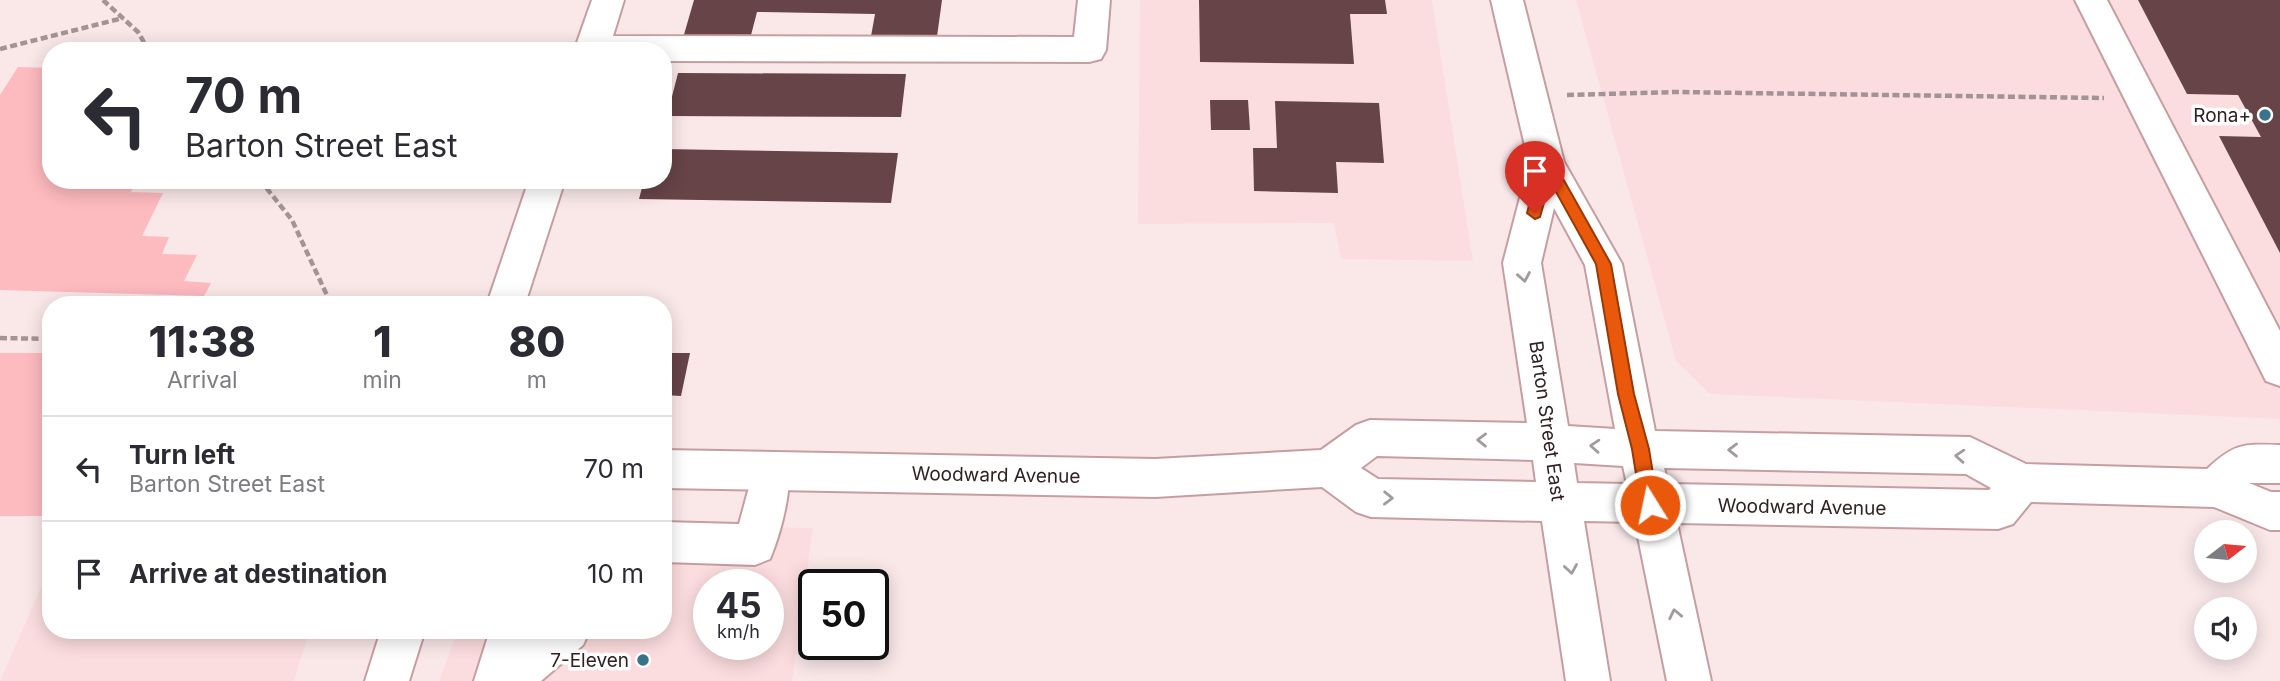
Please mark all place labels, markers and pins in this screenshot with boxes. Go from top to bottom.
place label: Rona+ [2193,104,2251,127]
marker: Rona+ [2257,107,2273,123]
pin [1505,141,1565,213]
place label: 7-Eleven [550,649,629,672]
marker: 7-Eleven [635,652,651,668]

